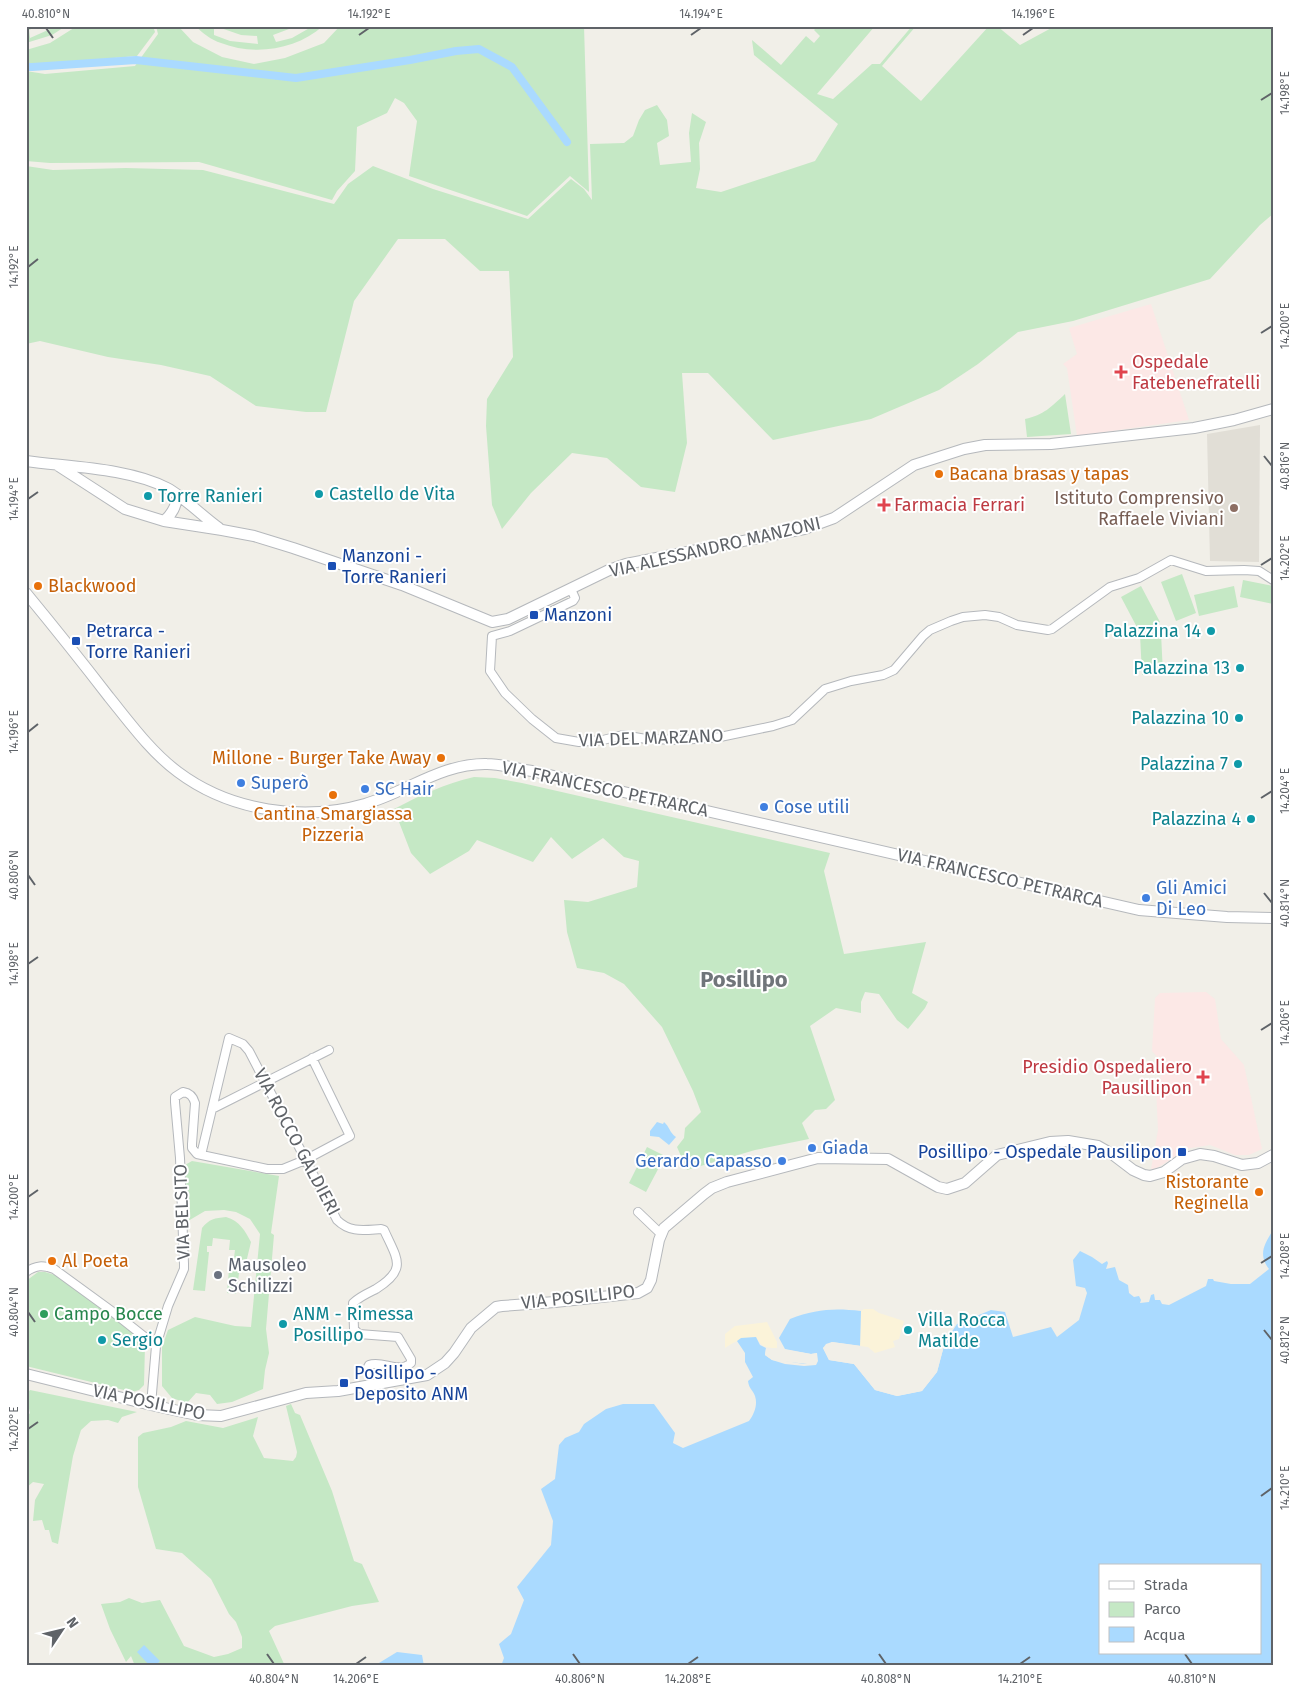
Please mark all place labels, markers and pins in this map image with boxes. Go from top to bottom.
place label: Ospedale Fatebenefratelli [1132,351,1260,394]
marker: Ospedale Fatebenefratelli [1114,365,1128,379]
place label: Bacana brasas y tapas [949,463,1129,485]
marker: Bacana brasas y tapas [933,468,945,480]
place label: Castello de Vita [329,483,455,505]
place label: Torre Ranieri [158,485,263,507]
place label: Istituto Comprensivo Raffaele Viviani [1054,487,1224,530]
marker: Castello de Vita [313,488,325,500]
marker: Torre Ranieri [142,490,154,502]
place label: Farmacia Ferrari [894,494,1025,516]
marker: Farmacia Ferrari [878,499,890,511]
marker: Istituto Comprensivo Raffaele Viviani [1228,502,1240,514]
place label: Manzoni - Torre Ranieri [342,545,447,588]
marker: Manzoni - Torre Ranieri [326,560,338,572]
place label: Blackwood [48,575,136,597]
marker: Blackwood [32,580,44,592]
place label: Manzoni [544,604,612,626]
marker: Manzoni [528,609,540,621]
place label: Petrarca - Torre Ranieri [86,620,191,663]
place label: Palazzina 14 [1104,620,1201,642]
marker: Palazzina 14 [1205,625,1217,637]
marker: Petrarca - Torre Ranieri [70,635,82,647]
place label: Palazzina 13 [1133,657,1230,679]
marker: Palazzina 13 [1234,662,1246,674]
place label: Palazzina 10 [1131,707,1229,729]
marker: Palazzina 10 [1233,712,1245,724]
place label: Millone - Burger Take Away [212,747,431,769]
marker: Millone - Burger Take Away [435,752,447,764]
place label: Palazzina 7 [1140,753,1228,775]
marker: Palazzina 7 [1232,758,1244,770]
place label: Superò [251,772,309,794]
marker: Superò [235,777,247,789]
place label: SC Hair [375,778,434,800]
marker: SC Hair [359,783,371,795]
marker: Cantina Smargiassa Pizzeria [327,789,339,801]
place label: Cose utili [774,796,850,818]
marker: Cose utili [758,801,770,813]
place label: Cantina Smargiassa Pizzeria [254,803,412,846]
place label: Palazzina 4 [1151,808,1241,830]
marker: Palazzina 4 [1245,813,1257,825]
place label: Gli Amici Di Leo [1156,877,1227,920]
marker: Gli Amici Di Leo [1140,892,1152,904]
place label: Presidio Ospedaliero Pausillipon [1022,1056,1192,1099]
marker: Presidio Ospedaliero Pausillipon [1196,1070,1210,1084]
place label: Giada [822,1137,869,1159]
place label: Posillipo - Ospedale Pausilipon [918,1141,1172,1163]
marker: Giada [806,1142,818,1154]
marker: Posillipo - Ospedale Pausilipon [1176,1146,1188,1158]
place label: Gerardo Capasso [635,1150,772,1172]
marker: Gerardo Capasso [776,1155,788,1167]
place label: Ristorante Reginella [1165,1171,1249,1214]
marker: Ristorante Reginella [1253,1186,1265,1198]
place label: Al Poeta [62,1250,129,1272]
place label: Mausoleo Schilizzi [228,1254,307,1297]
marker: Al Poeta [46,1255,58,1267]
marker: Mausoleo Schilizzi [212,1269,224,1281]
place label: Campo Bocce [54,1303,163,1325]
place label: ANM - Rimessa Posillipo [293,1303,414,1346]
marker: Campo Bocce [38,1308,50,1320]
place label: Villa Rocca Matilde [918,1309,1006,1352]
marker: ANM - Rimessa Posillipo [277,1318,289,1330]
marker: Villa Rocca Matilde [902,1324,914,1336]
place label: Sergio [112,1329,163,1351]
marker: Sergio [96,1334,108,1346]
place label: Posillipo - Deposito ANM [354,1362,468,1405]
marker: Posillipo - Deposito ANM [338,1377,350,1389]

